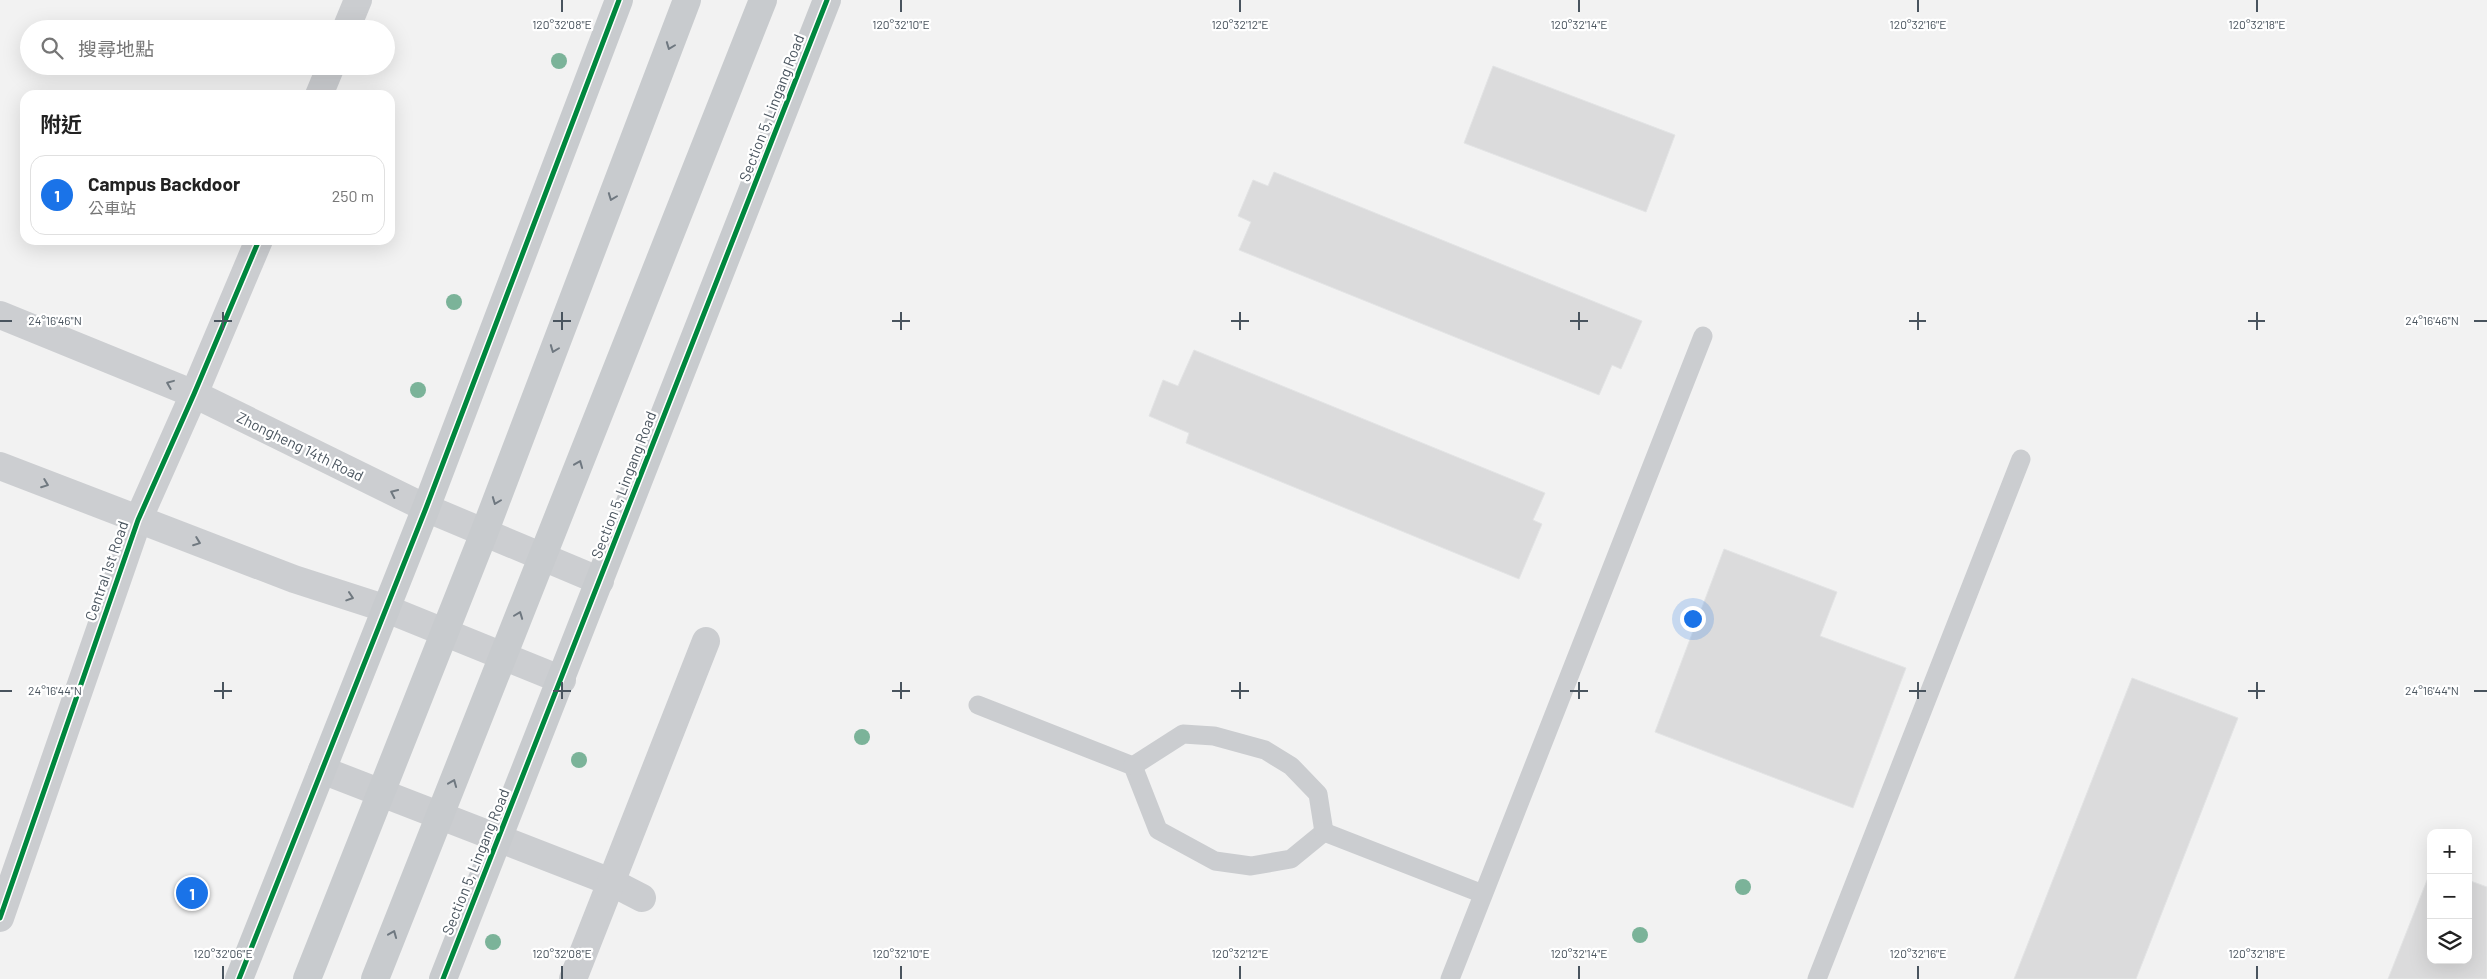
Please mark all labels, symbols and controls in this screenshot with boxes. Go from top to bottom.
text: 120°32'08"E [532,17,592,31]
text: 120°32'10"E [872,17,930,31]
text: 120°32'12"E [1211,17,1269,31]
text: 120°32'14"E [1550,17,1608,31]
text: 120°32'16"E [1890,17,1946,31]
text: 120°32'18"E [2228,17,2286,31]
search box [20,20,395,75]
street label: Section 5, Lingang Road [735,32,807,184]
icon: search [38,34,66,62]
text: 搜尋地點 [78,37,154,60]
one-way arrow [666,41,676,49]
text: 附近 [40,111,82,136]
text: Campus Backdoor [88,172,240,195]
text: 1 [54,186,60,205]
text: 250 m [332,186,374,205]
one-way arrow [608,193,618,201]
text: 公車站 [88,198,136,217]
text: 24°16'46"N [28,313,82,327]
text: 24°16'46"N [2405,313,2459,327]
one-way arrow [550,344,560,353]
one-way arrow [166,380,174,390]
street label: Zhongheng 14th Road [234,408,367,485]
street label: Section 5, Lingang Road [587,409,659,561]
one-way arrow [573,460,583,469]
one-way arrow [41,478,49,488]
one-way arrow [390,489,399,500]
one-way arrow [492,496,502,505]
street label: Central 1st Road [81,518,132,623]
one-way arrow [192,536,201,547]
one-way arrow [345,591,354,601]
your location [1680,606,1706,632]
one-way arrow [513,612,523,620]
text: 24°16'44"N [28,683,82,697]
text: 24°16'44"N [2405,683,2459,697]
one-way arrow [446,779,457,788]
street label: Section 5, Lingang Road [437,786,513,937]
map controls [2427,829,2472,964]
button: + [2427,829,2472,874]
pin: 1 [176,874,208,912]
button: − [2427,874,2472,919]
button: layers [2427,919,2472,964]
one-way arrow [386,930,397,939]
text: 120°32'06"E [193,946,253,960]
text: 120°32'08"E [532,946,592,960]
text: 120°32'10"E [872,946,930,960]
text: 120°32'12"E [1211,946,1269,960]
text: 120°32'14"E [1550,946,1608,960]
text: 120°32'16"E [1890,946,1946,960]
text: 120°32'18"E [2228,946,2286,960]

